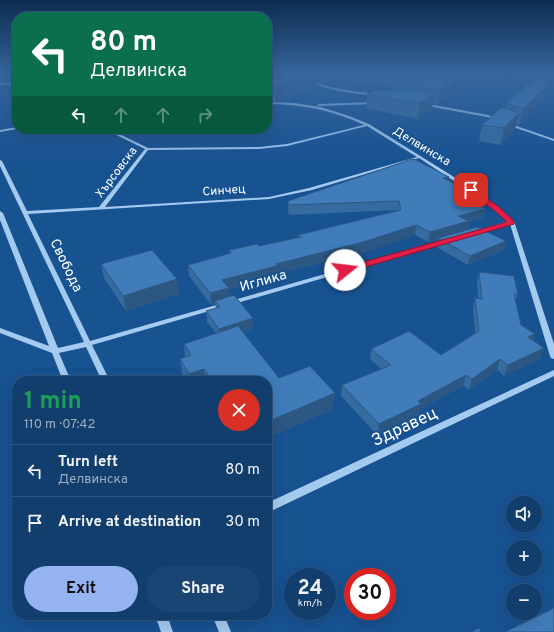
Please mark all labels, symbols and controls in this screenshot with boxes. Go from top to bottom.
text: 80 m [90,25,157,61]
icon: left [24,28,76,80]
text: Делвинска [90,60,187,83]
icon: left [68,104,90,126]
icon: ahead [110,104,132,126]
icon: ahead [152,104,174,126]
icon: right [194,104,216,126]
street label: Делвинска [390,123,453,170]
street label: Хърсовска [92,144,141,201]
pin [454,173,488,207]
icon: arrive [460,179,482,201]
street label: Синчец [202,182,246,200]
street label: Свобода [45,236,86,295]
position arrow [324,249,366,291]
street label: Иглика [238,267,289,296]
text: 1 min [24,387,82,417]
button: close [218,389,260,431]
street label: Здравец [368,403,441,453]
text: 110 m · 07:42 [24,417,95,433]
text: Turn left [58,453,118,472]
icon: left [24,460,46,482]
text: 80 m [225,461,260,480]
text: Делвинска [58,472,128,488]
map controls [506,496,542,620]
button: sound [506,496,542,532]
icon: arrive [24,512,46,534]
text: Arrive at destination [58,513,201,532]
text: 30 m [225,513,260,532]
button: + [506,540,542,576]
button: Exit [24,566,138,612]
button: Share [146,566,260,612]
speed limit sign: 30 [344,568,396,620]
text: 24 [297,576,323,602]
button: − [506,584,542,620]
text: km/h [298,597,322,610]

